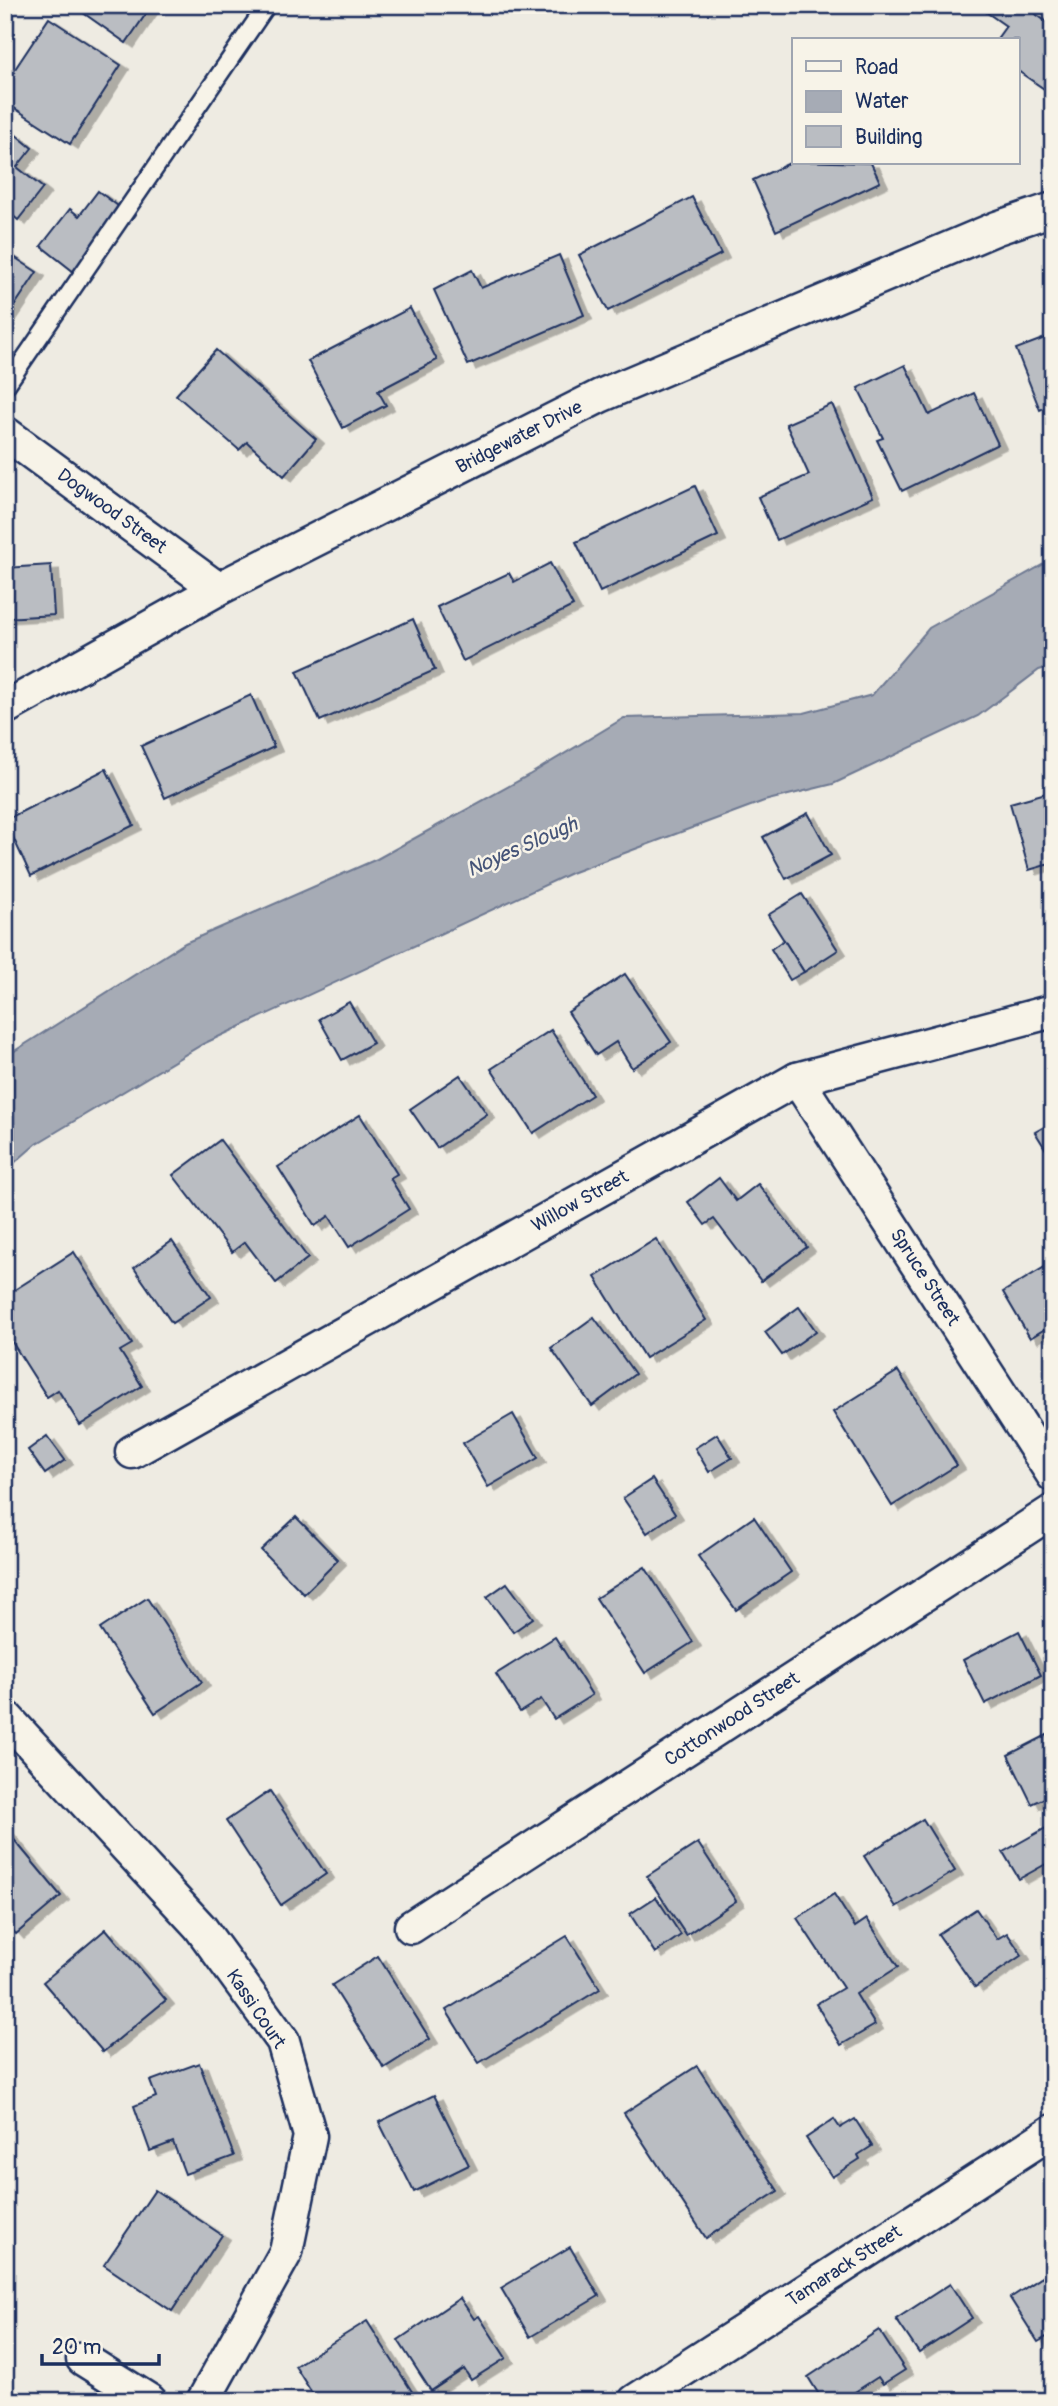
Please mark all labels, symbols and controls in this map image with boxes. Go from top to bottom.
legend [792,38,1020,164]
text: Road [855,54,899,81]
text: Water [855,88,909,115]
text: Building [855,124,922,151]
street label: Bridgewater Drive [452,395,587,479]
street label: Dogwood Street [52,463,172,559]
water label: Noyes Slough [462,810,583,883]
street label: Willow Street [527,1164,633,1237]
street label: Spruce Street [885,1224,965,1330]
street label: Cottonwood Street [660,1666,804,1772]
street label: Kassi Court [221,1965,291,2054]
street label: Tamarack Street [782,2220,907,2312]
scale bar [42,2322,159,2366]
text: 20 m [52,2334,101,2361]

